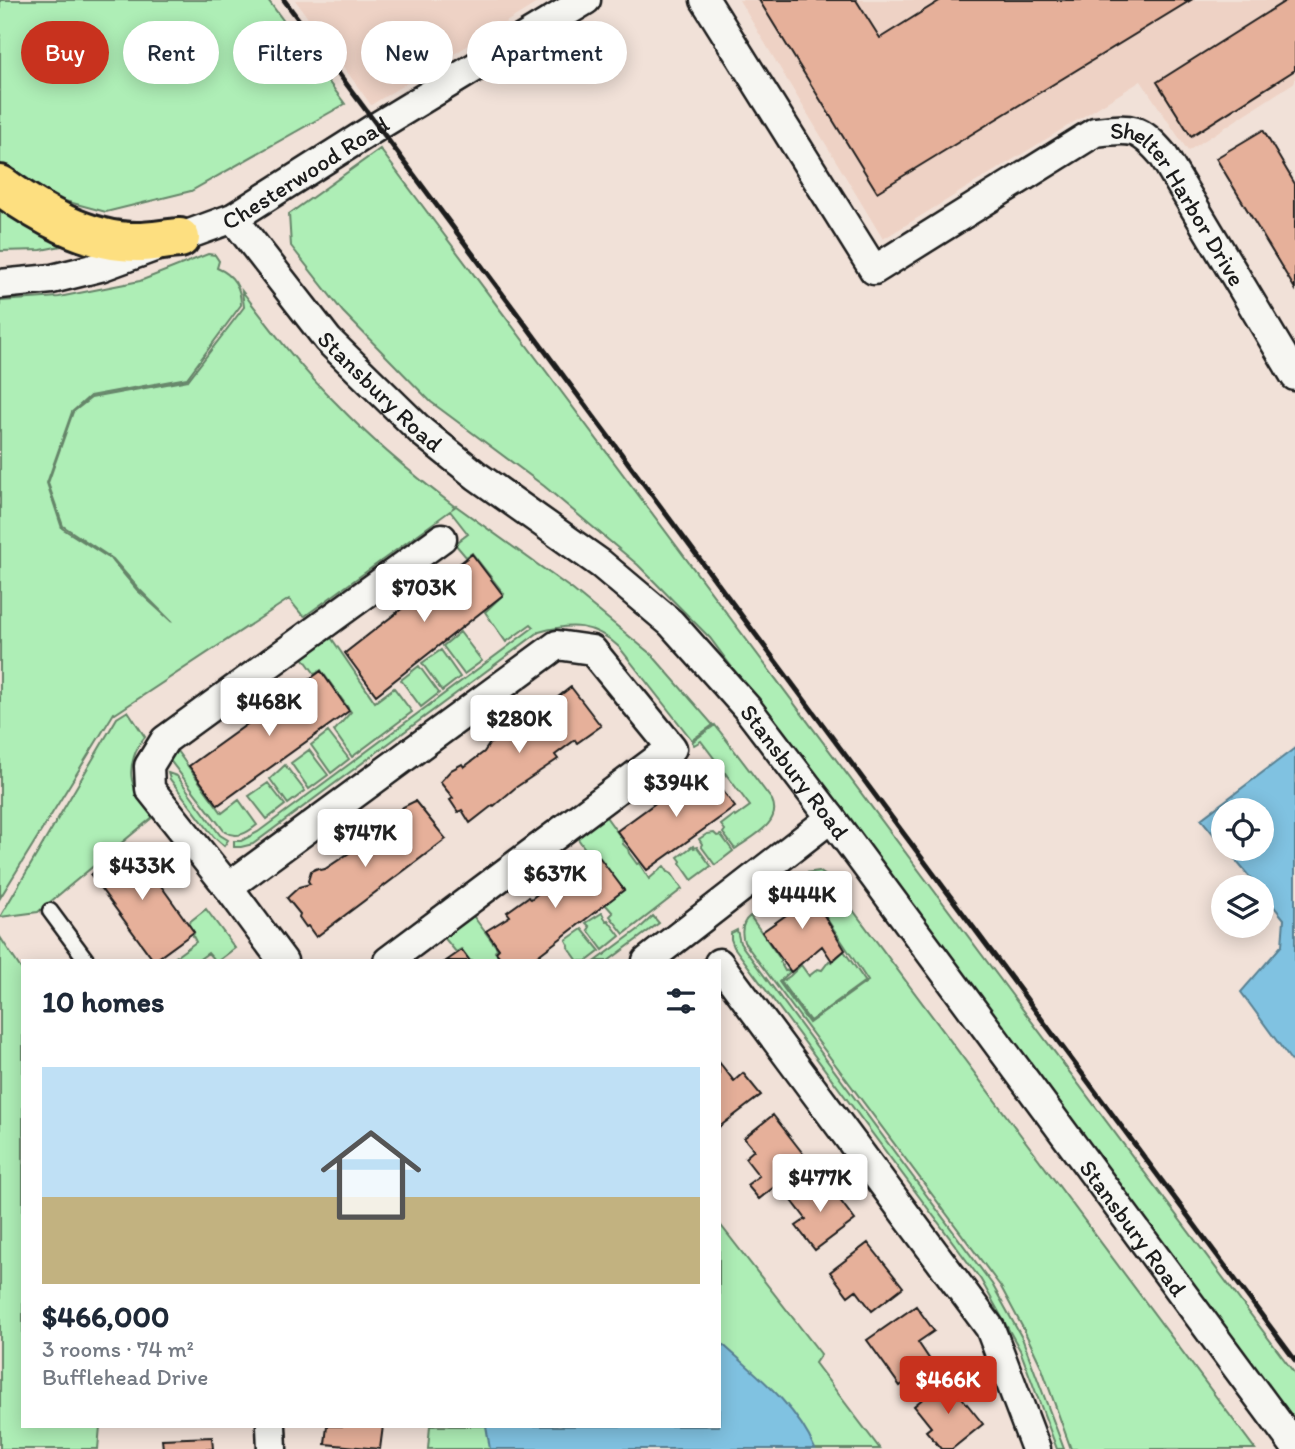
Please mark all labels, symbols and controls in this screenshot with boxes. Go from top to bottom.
chip: Buy [21,21,109,84]
chip: Rent [123,21,219,84]
chip: Filters [233,21,347,84]
chip: New [361,21,453,84]
chip: Apartment [467,21,627,84]
street label: Chesterwood Road [218,108,394,235]
street label: Shelter Harbor Drive [1109,115,1252,291]
street label: Stansbury Road [312,325,449,458]
pin: $703K [375,564,473,624]
text: $703K [392,573,456,601]
pin: $468K [220,678,318,738]
text: $468K [237,687,301,715]
pin: $280K [470,696,568,755]
street label: Stansbury Road [735,698,856,845]
text: $280K [486,704,552,732]
pin: $394K [627,760,725,819]
text: $394K [644,768,708,796]
map controls [1211,798,1274,938]
button: locate [1211,798,1274,861]
pin: $747K [316,810,414,869]
text: $747K [334,818,397,846]
pin: $433K [93,842,191,902]
pin: $637K [506,850,604,910]
text: $433K [109,851,175,879]
text: $637K [524,859,586,887]
pin: $444K [753,872,851,931]
button: layers [1211,875,1274,938]
text: $444K [768,880,836,908]
icon: filters [662,982,700,1020]
text: 10 homes [42,983,165,1020]
icon: home [308,1112,434,1238]
pin: $477K [771,1154,869,1214]
street label: Stansbury Road [1074,1154,1194,1302]
text: $477K [789,1163,852,1191]
text: $466,000 [42,1298,170,1335]
text: 3 rooms · 74 m² [42,1335,194,1363]
pin: $466K [899,1356,997,1416]
text: Bufflehead Drive [42,1363,208,1391]
text: $466K [916,1365,980,1393]

